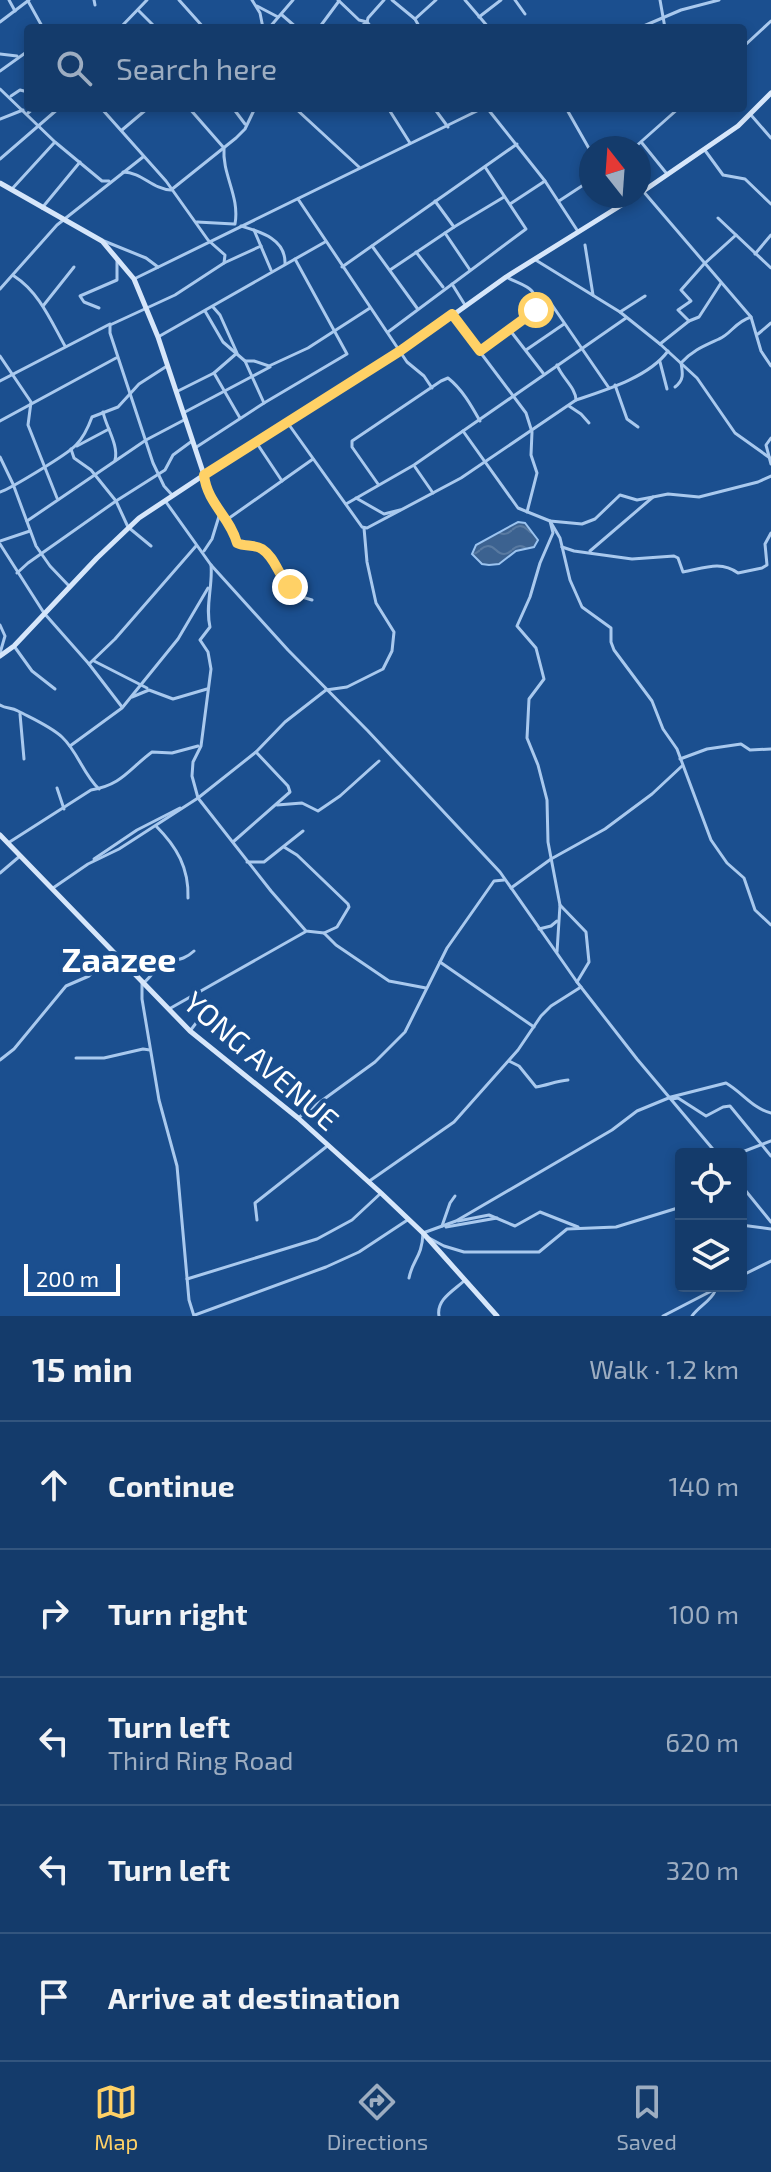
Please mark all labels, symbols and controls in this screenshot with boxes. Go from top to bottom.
search box [24,24,747,112]
icon: search [52,46,96,90]
text: Search here [116,50,277,86]
north arrow [579,136,651,208]
route start [518,292,554,328]
route end [272,569,308,605]
district label: Zaazee [62,938,176,979]
street label: YONG AVENUE [177,983,347,1137]
map controls [675,1148,747,1292]
button: locate [675,1148,747,1220]
button: layers [675,1220,747,1292]
scale bar [24,1260,120,1296]
text: 200 m [36,1265,99,1291]
text: 15 min [32,1348,133,1389]
text: Walk · 1.2 km [589,1353,739,1384]
icon: ahead [32,1463,76,1507]
text: Continue [108,1467,235,1503]
text: 140 m [668,1470,739,1501]
icon: right [32,1591,76,1635]
text: Turn right [108,1595,248,1631]
text: 100 m [669,1598,739,1629]
text: Turn left [108,1708,230,1744]
icon: left [32,1719,76,1763]
text: 620 m [665,1726,739,1757]
text: Third Ring Road [108,1744,293,1775]
icon: left [32,1847,76,1891]
text: Turn left [108,1851,230,1887]
text: 320 m [666,1854,739,1885]
icon: arrive [32,1975,76,2019]
text: Arrive at destination [108,1979,400,2015]
tab: Map [94,2080,138,2154]
tab: Directions [327,2080,428,2154]
tab: Saved [616,2080,677,2154]

